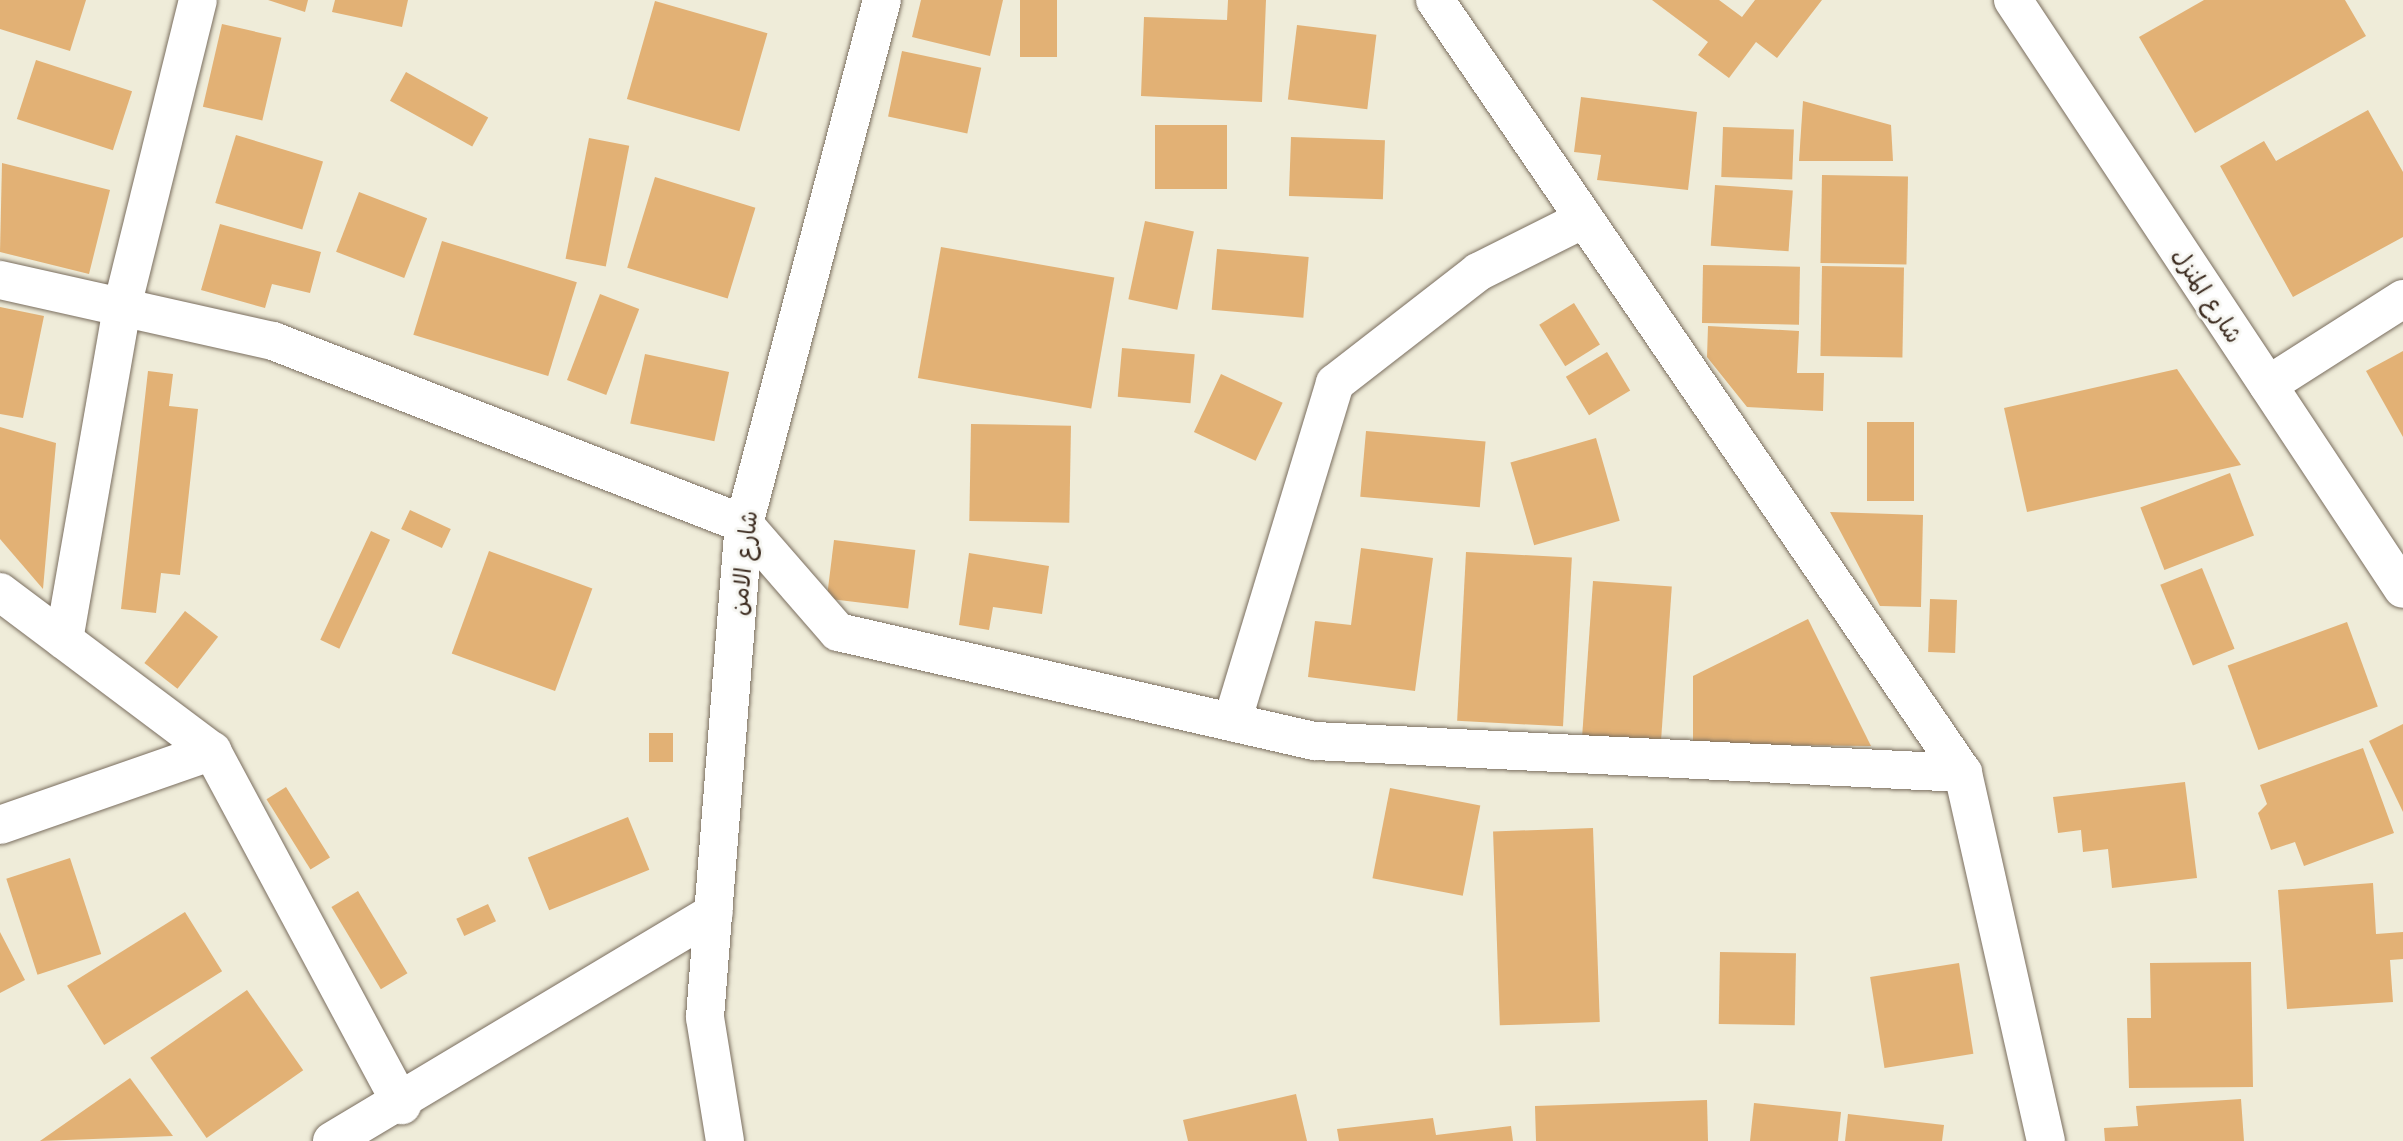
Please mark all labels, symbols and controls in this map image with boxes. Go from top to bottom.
street label: شارع المنزل [2167,242,2249,348]
street label: شارع الامن [724,509,762,617]

